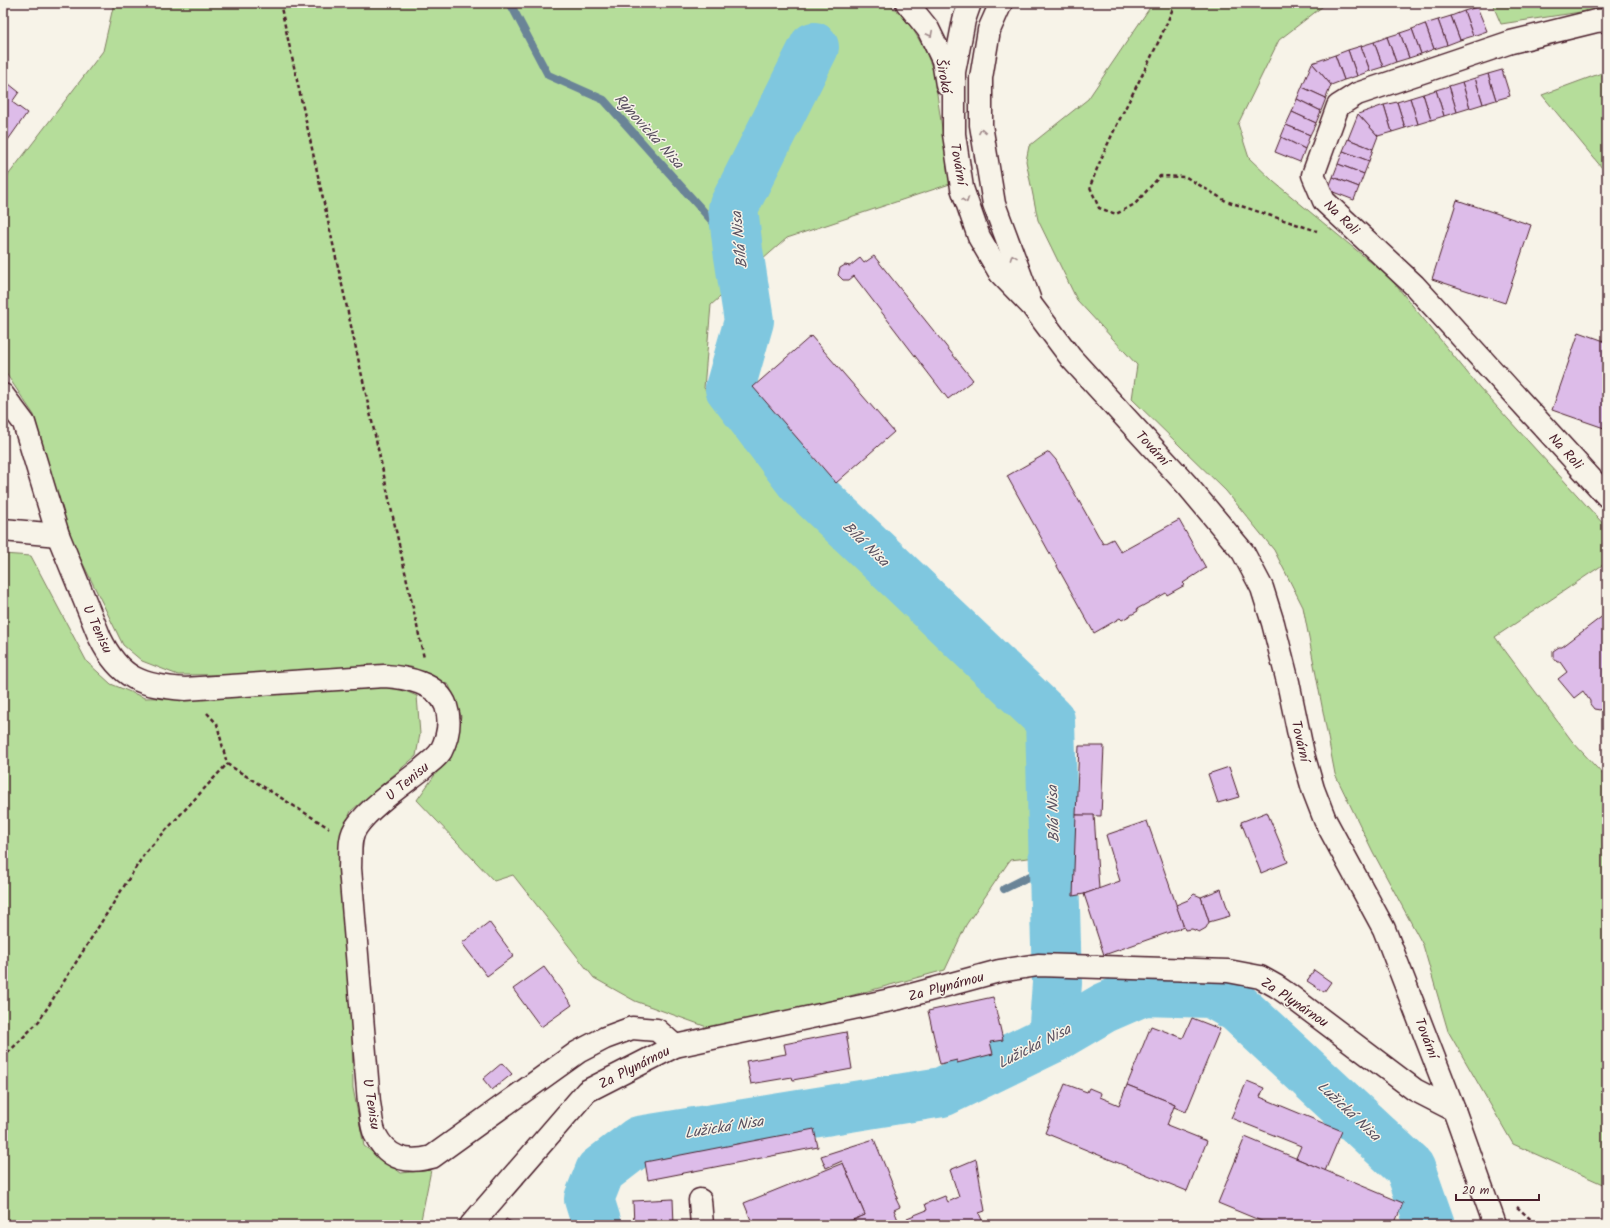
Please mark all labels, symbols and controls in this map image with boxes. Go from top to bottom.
one-way arrow [926,30,933,37]
street label: Široká [929,57,957,97]
water label: Rýnovická Nisa [608,89,689,176]
one-way arrow [978,128,987,134]
street label: Tovární [944,142,973,189]
street label: Na Roli [1318,195,1365,241]
one-way arrow [961,196,970,203]
water label: Bílá Nisa [725,209,755,270]
one-way arrow [1010,253,1018,260]
street label: Tovární [1130,426,1176,473]
street label: Na Roli [1543,428,1588,475]
water label: Bílá Nisa [836,516,895,574]
street label: U Tenisu [76,602,118,658]
street label: Tovární [1285,718,1316,767]
street label: U Tenisu [381,757,435,807]
water label: Bílá Nisa [1041,784,1067,843]
street label: Za Plynárnou [906,966,987,1008]
street label: Za Plynárnou [1256,972,1333,1034]
street label: Tovární [1408,1015,1445,1064]
water label: Lužická Nisa [994,1018,1076,1076]
street label: Za Plynárnou [595,1040,674,1095]
water label: Lužická Nisa [1311,1076,1386,1148]
street label: U Tenisu [356,1077,386,1131]
water label: Lužická Nisa [683,1110,766,1146]
scale bar [1456,1176,1539,1202]
text: 20 m [1462,1181,1490,1200]

